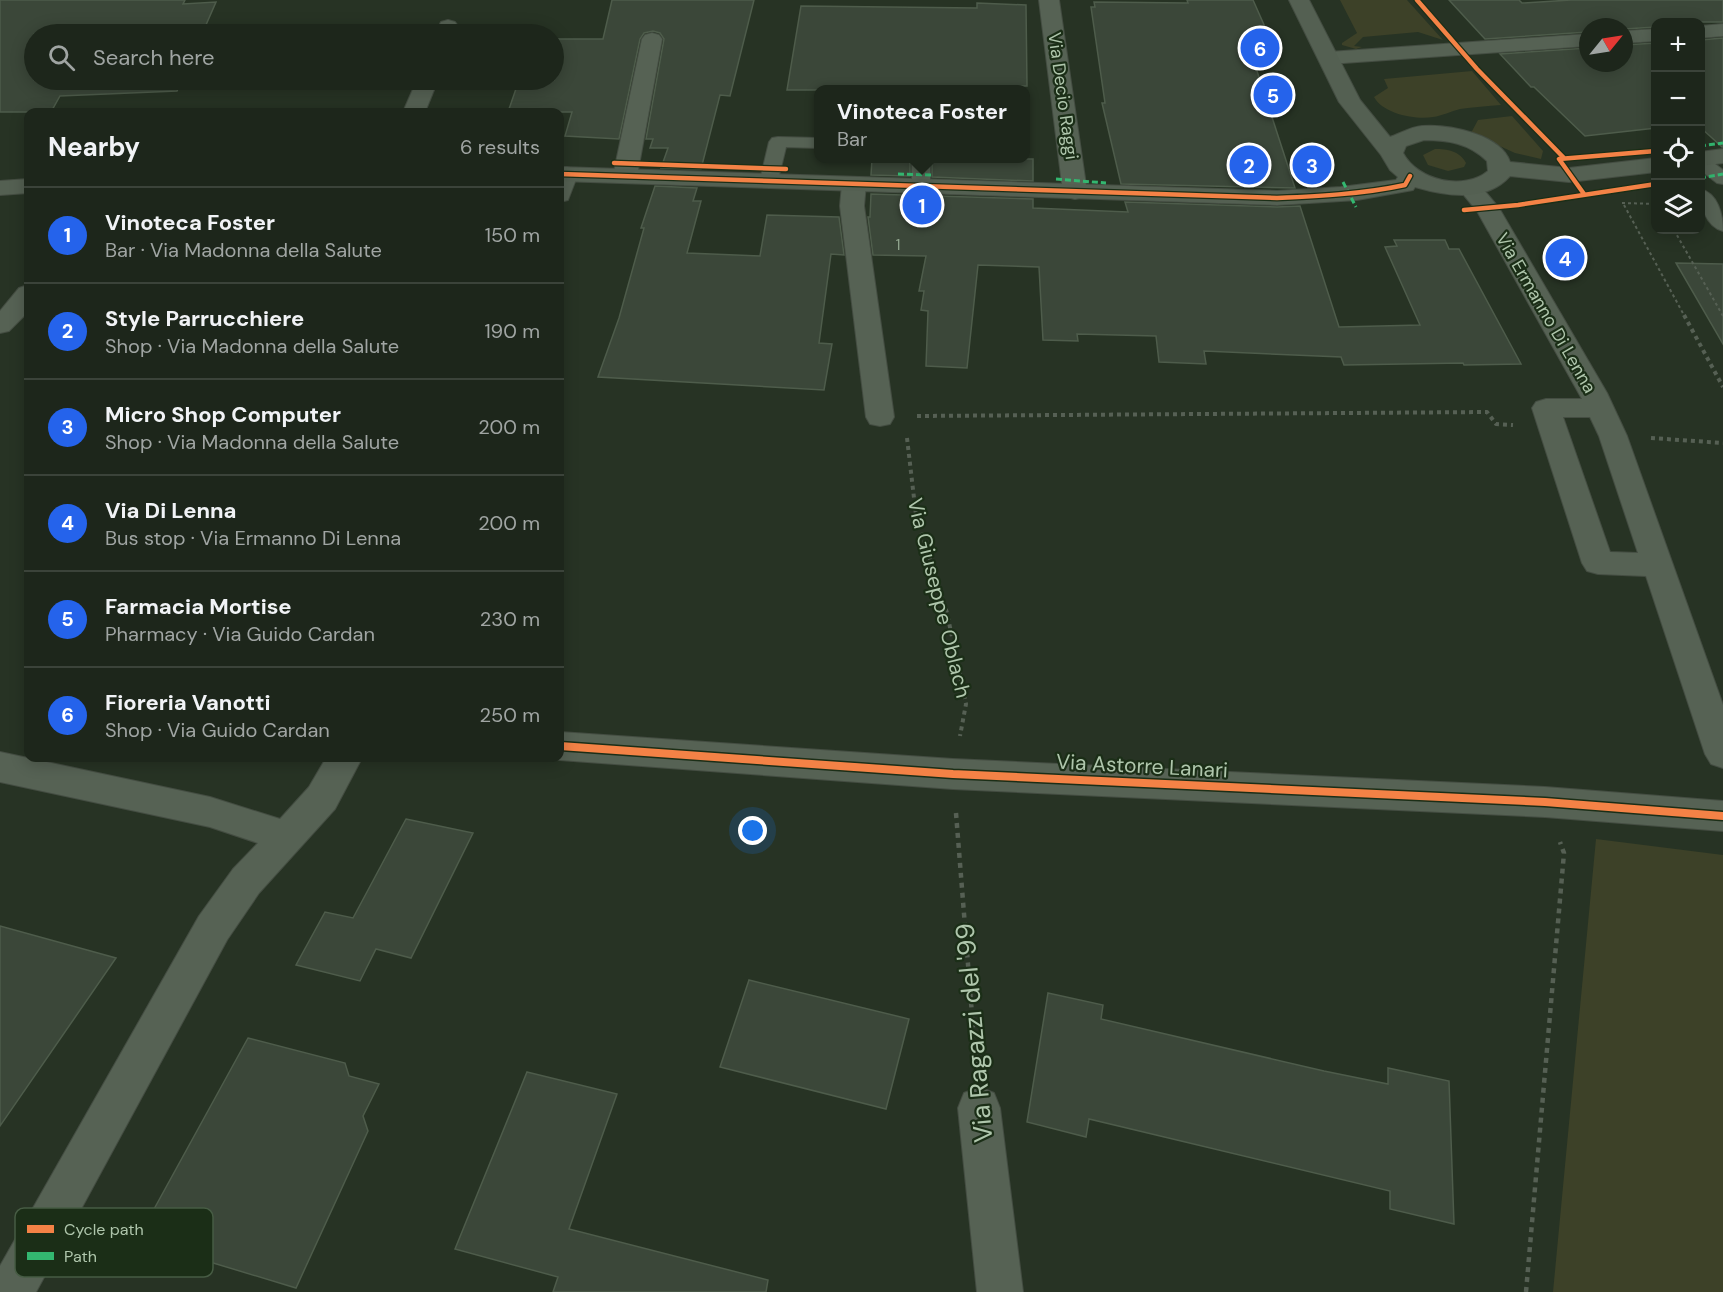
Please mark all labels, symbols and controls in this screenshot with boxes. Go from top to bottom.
north arrow [1579,18,1633,72]
map controls [1651,18,1705,234]
button: + [1651,18,1705,72]
search box [24,24,564,90]
pin: 6 [1240,26,1280,70]
street label: Via Decio Raggi [1042,31,1084,161]
icon: search [45,41,78,74]
text: Search here [93,43,214,72]
pin: 5 [1254,72,1292,118]
button: − [1651,72,1705,126]
popup [814,85,1030,163]
text: Vinoteca Foster [837,97,1007,126]
text: Bar [837,126,867,152]
button: locate [1651,126,1705,180]
text: Nearby [48,130,140,164]
text: 6 results [460,134,540,160]
pin: 2 [1230,142,1268,188]
pin: 3 [1292,142,1332,188]
button: layers [1651,180,1705,234]
pin: 1 [902,182,942,228]
text: Vinoteca Foster [105,208,275,237]
text: 1 [64,222,71,248]
text: 150 m [485,222,540,248]
street label: Via Ermanno Di Lenna [1490,229,1602,397]
house number: 1 [896,235,900,255]
pin: 4 [1546,236,1584,280]
text: Bar · Via Madonna della Salute [105,237,382,263]
text: Style Parrucchiere [105,304,304,333]
text: 2 [62,318,73,344]
text: 190 m [484,318,540,344]
text: Shop · Via Madonna della Salute [105,333,399,359]
text: Micro Shop Computer [105,400,341,429]
text: 3 [61,414,74,440]
text: 200 m [478,414,540,440]
text: Shop · Via Madonna della Salute [105,429,399,455]
street label: Via Giuseppe Oblach [901,495,977,701]
text: Via Di Lenna [105,496,236,525]
text: 4 [61,510,74,536]
text: 200 m [478,510,540,536]
text: Bus stop · Via Ermanno Di Lenna [105,525,401,551]
text: Farmacia Mortise [105,592,292,621]
text: 5 [61,606,74,632]
text: 230 m [480,606,540,632]
text: Pharmacy · Via Guido Cardan [105,621,375,647]
text: Fioreria Vanotti [105,688,270,717]
text: 6 [61,702,74,728]
text: 250 m [479,702,540,728]
text: Shop · Via Guido Cardan [105,717,330,743]
street label: Via Astorre Lanari [1055,748,1229,784]
your location [738,816,767,845]
street label: Via Ragazzi del '99 [947,922,1001,1144]
legend [15,1208,213,1277]
text: Cycle path [64,1219,144,1240]
text: Path [64,1246,97,1267]

